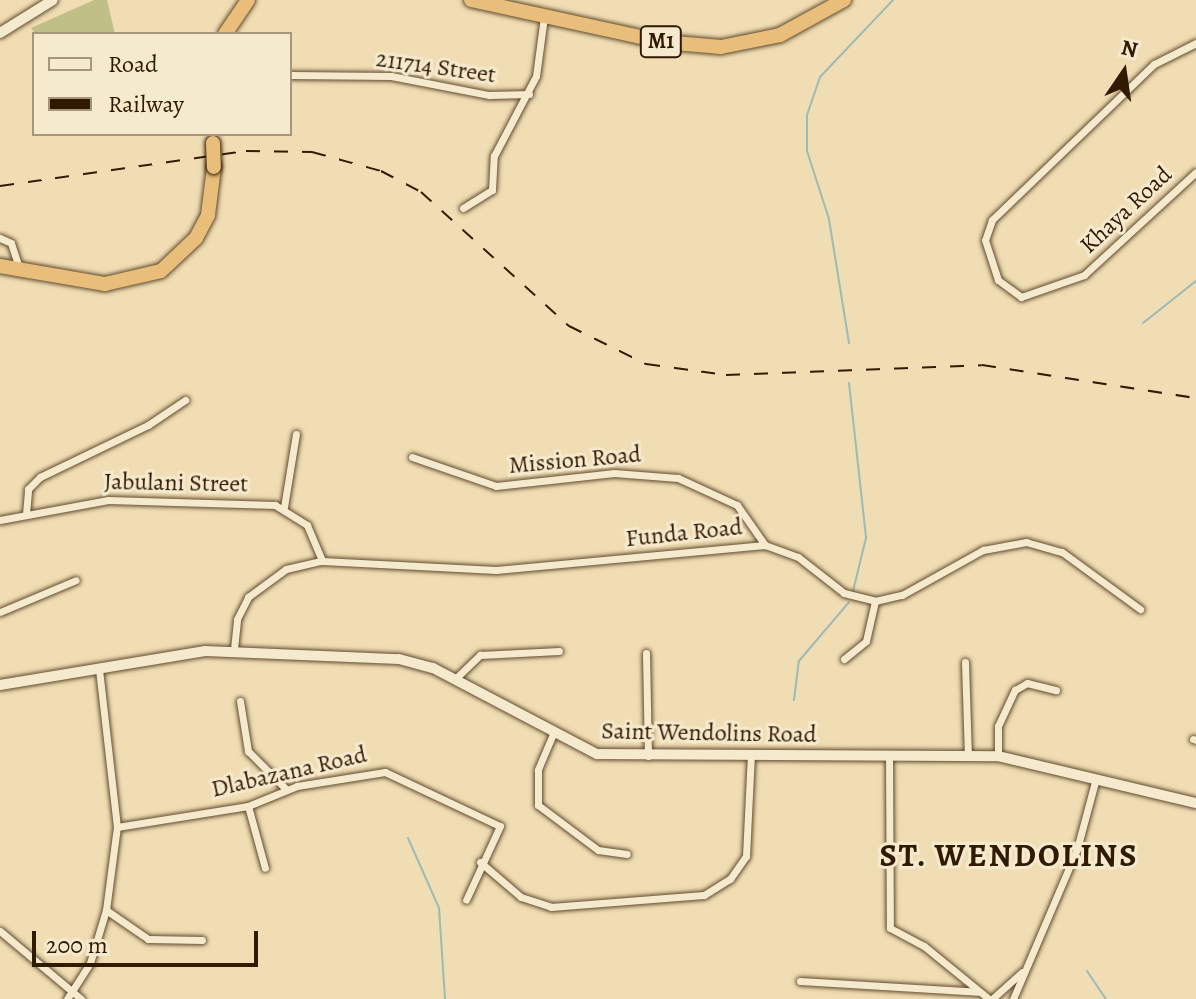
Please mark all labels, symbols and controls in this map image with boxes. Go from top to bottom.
road number: M1 [639,24,683,60]
legend [32,32,292,136]
north arrow [1084,32,1164,112]
text: N [1118,32,1141,65]
street label: 211714 Street [374,44,498,90]
text: Road [108,48,158,80]
text: Railway [108,88,184,120]
street label: Khaya Road [1074,160,1178,260]
street label: Mission Road [508,440,642,480]
street label: Jabulani Street [104,467,248,499]
street label: Funda Road [624,513,744,553]
street label: Saint Wendolins Road [601,717,817,749]
street label: Dlabazana Road [209,740,369,804]
district label: ST. WENDOLINS [879,836,1139,874]
scale bar [36,915,262,965]
text: 200 m [46,929,108,961]

